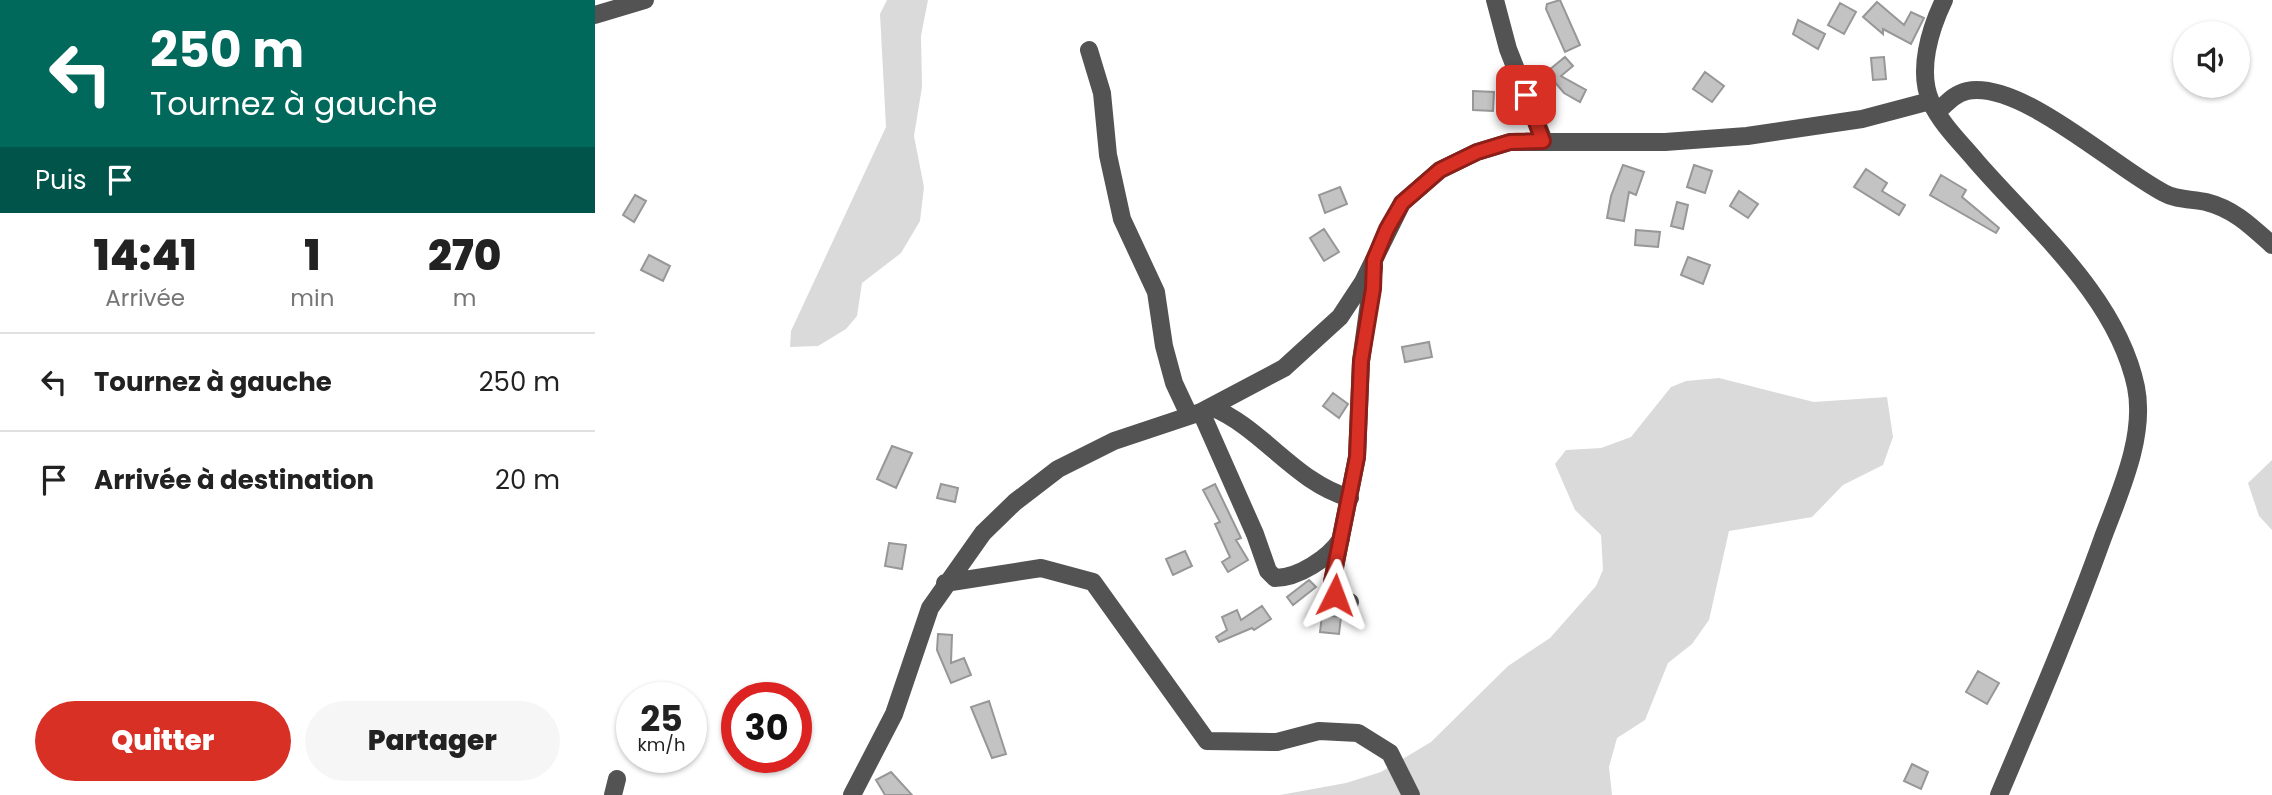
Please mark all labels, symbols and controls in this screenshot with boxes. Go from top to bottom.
text: 250 m [150,16,304,84]
map controls [2173,21,2250,98]
button: sound [2173,21,2250,98]
icon: left [35,28,126,119]
pin [1496,65,1556,125]
icon: arrive [1507,76,1545,114]
text: Tournez à gauche [150,81,437,126]
icon: arrive [101,161,139,199]
text: Puis [35,162,87,198]
text: 14:41 [94,226,197,285]
text: 1 [304,226,321,285]
text: 270 [428,226,501,285]
text: Arrivée [105,282,185,314]
text: min [290,282,334,314]
text: m [453,282,477,314]
icon: left [35,363,73,401]
text: Tournez à gauche [94,364,332,400]
text: 250 m [479,364,560,400]
icon: arrive [35,461,73,499]
text: Arrivée à destination [94,462,374,498]
text: 20 m [495,462,560,498]
position arrow [1298,558,1372,632]
speed limit sign: 30 [721,682,812,773]
text: 25 [640,694,683,743]
button: Quitter [35,701,291,781]
button: Partager [305,701,560,781]
text: km/h [638,732,685,757]

